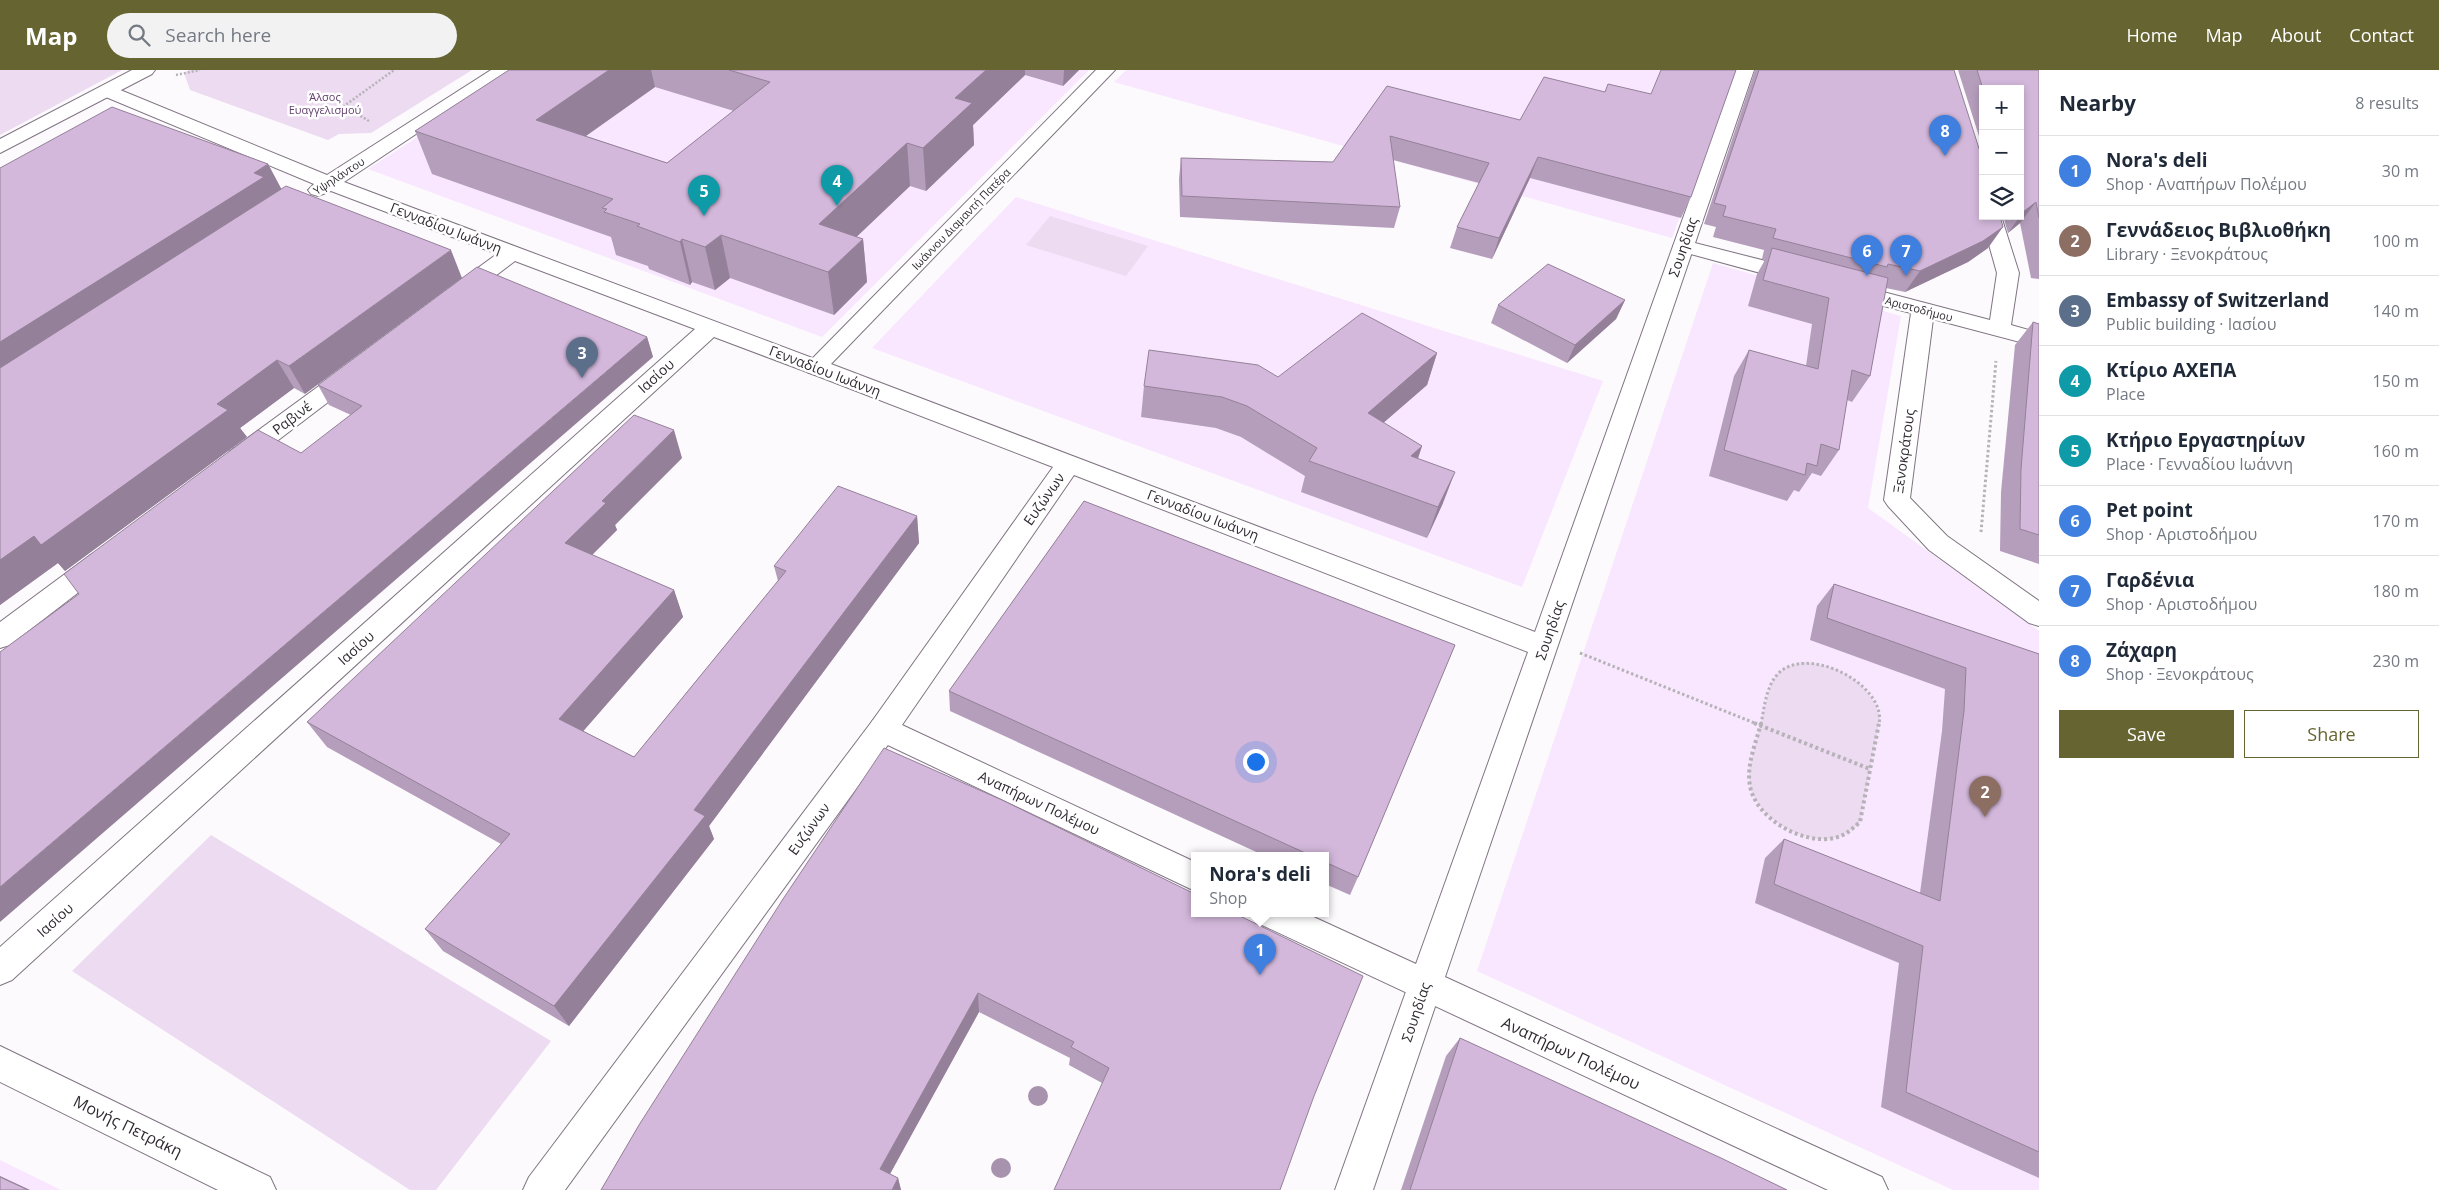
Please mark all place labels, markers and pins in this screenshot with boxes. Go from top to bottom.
pin: 8 [1929,115,1961,156]
pin: 4 [821,165,853,206]
pin: 5 [688,175,720,216]
pin: 6 [1851,235,1883,276]
pin: 7 [1890,235,1922,276]
pin: 3 [566,337,598,378]
pin: 2 [1969,776,2001,817]
pin: 1 [1244,934,1276,975]

